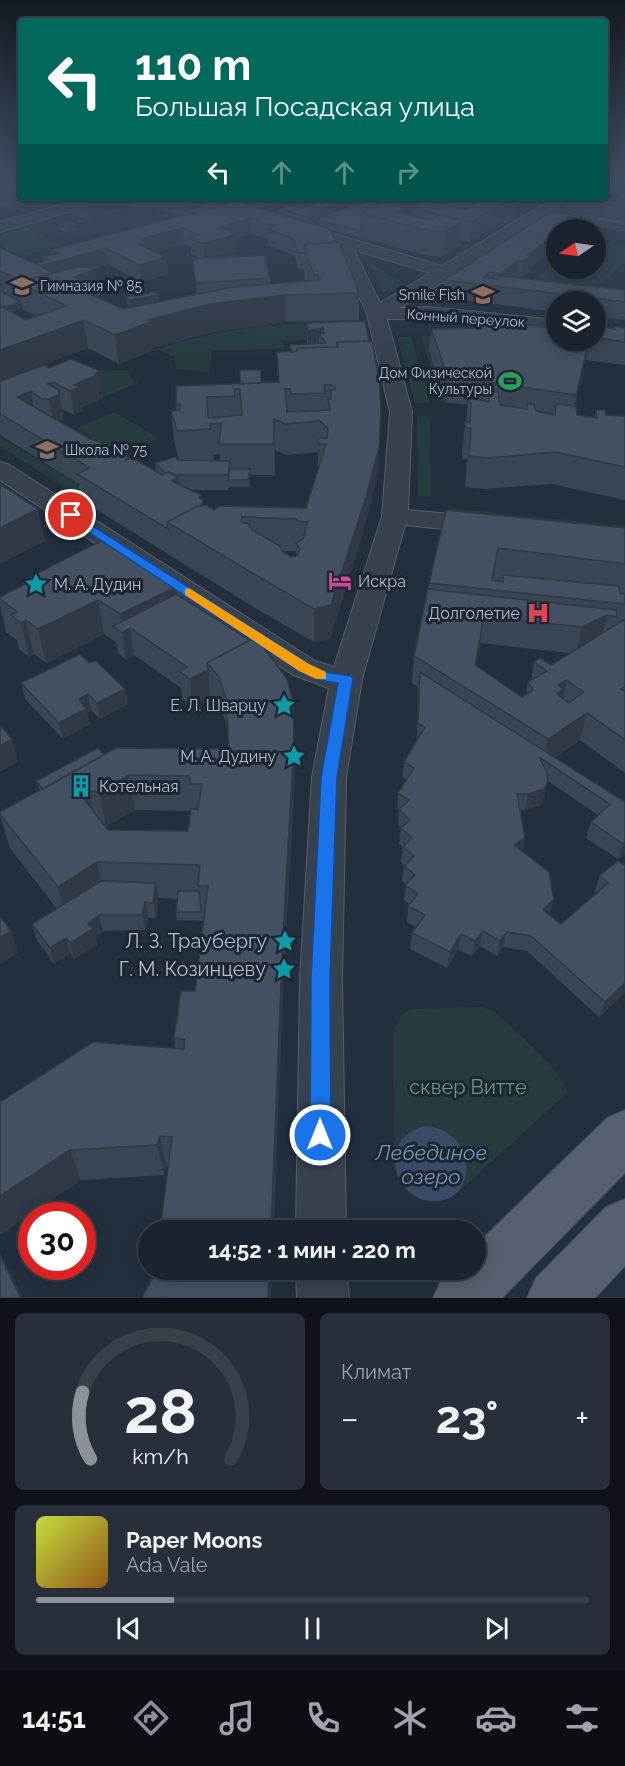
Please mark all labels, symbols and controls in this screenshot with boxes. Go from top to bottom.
text: 110 m [135,41,251,90]
icon: left [36,42,114,120]
text: Большая Посадская улица [135,91,475,122]
icon: left [202,156,235,189]
icon: ahead [265,156,298,189]
icon: ahead [328,156,361,189]
icon: right [391,156,424,189]
north arrow [546,219,606,279]
map controls [546,219,606,351]
school or university icon: Гимназия № 85 [9,273,35,299]
place label: Гимназия № 85 [40,278,143,294]
school or university icon: Smile Fish [470,282,496,308]
place label: Smile Fish [399,287,465,303]
button: layers [546,291,606,351]
street label: Конный переулок [406,306,526,330]
place label: Дом Физической Культуры [379,365,492,397]
sports icon: Дом Физической Культуры [497,368,523,394]
school or university icon: Школа № 75 [34,437,60,463]
place label: Школа № 75 [65,442,148,458]
pin [45,489,96,540]
icon: arrive [54,498,87,531]
hotel icon: Искра [327,568,353,594]
place icon: М. А. Дудин [23,571,49,597]
place label: Искра [358,572,406,591]
place label: М. А. Дудин [54,575,141,594]
hospital icon: Долголетие [525,600,551,626]
place label: Долголетие [428,604,520,623]
place icon: Е. Л. Шварцу [271,692,297,718]
place label: Е. Л. Шварцу [170,696,266,715]
place icon: М. А. Дудину [281,743,307,769]
place label: М. А. Дудину [180,747,276,766]
building icon: Котельная [68,773,94,799]
place label: Котельная [99,777,178,796]
place icon: Л. З. Траубергу [272,928,298,954]
place label: Л. З. Траубергу [125,929,267,953]
place icon: Г. М. Козинцеву [271,956,297,982]
place label: Г. М. Козинцеву [119,957,266,981]
park label: сквер Витте [409,1075,527,1099]
position arrow [288,1103,352,1167]
water label: Лебединое озеро [374,1140,487,1189]
speed limit sign: 30 [18,1202,96,1280]
text: 14:52 · 1 мин · 220 m [208,1237,416,1263]
text: Климат [341,1360,411,1384]
text: 28 [124,1374,196,1448]
text: 23° [436,1391,498,1444]
text: − [341,1399,359,1438]
text: + [575,1399,589,1438]
text: km/h [132,1444,188,1469]
text: Paper Moons [126,1527,262,1553]
text: Ada Vale [126,1553,208,1577]
icon: previous [112,1612,145,1645]
icon: pause [296,1612,329,1645]
icon: next [480,1612,513,1645]
icon: directions [130,1697,172,1739]
icon: music [216,1697,258,1739]
icon: phone [302,1697,344,1739]
icon: climate [389,1697,431,1739]
icon: car [475,1697,517,1739]
icon: filters [561,1697,603,1739]
text: 14:51 [22,1703,86,1734]

